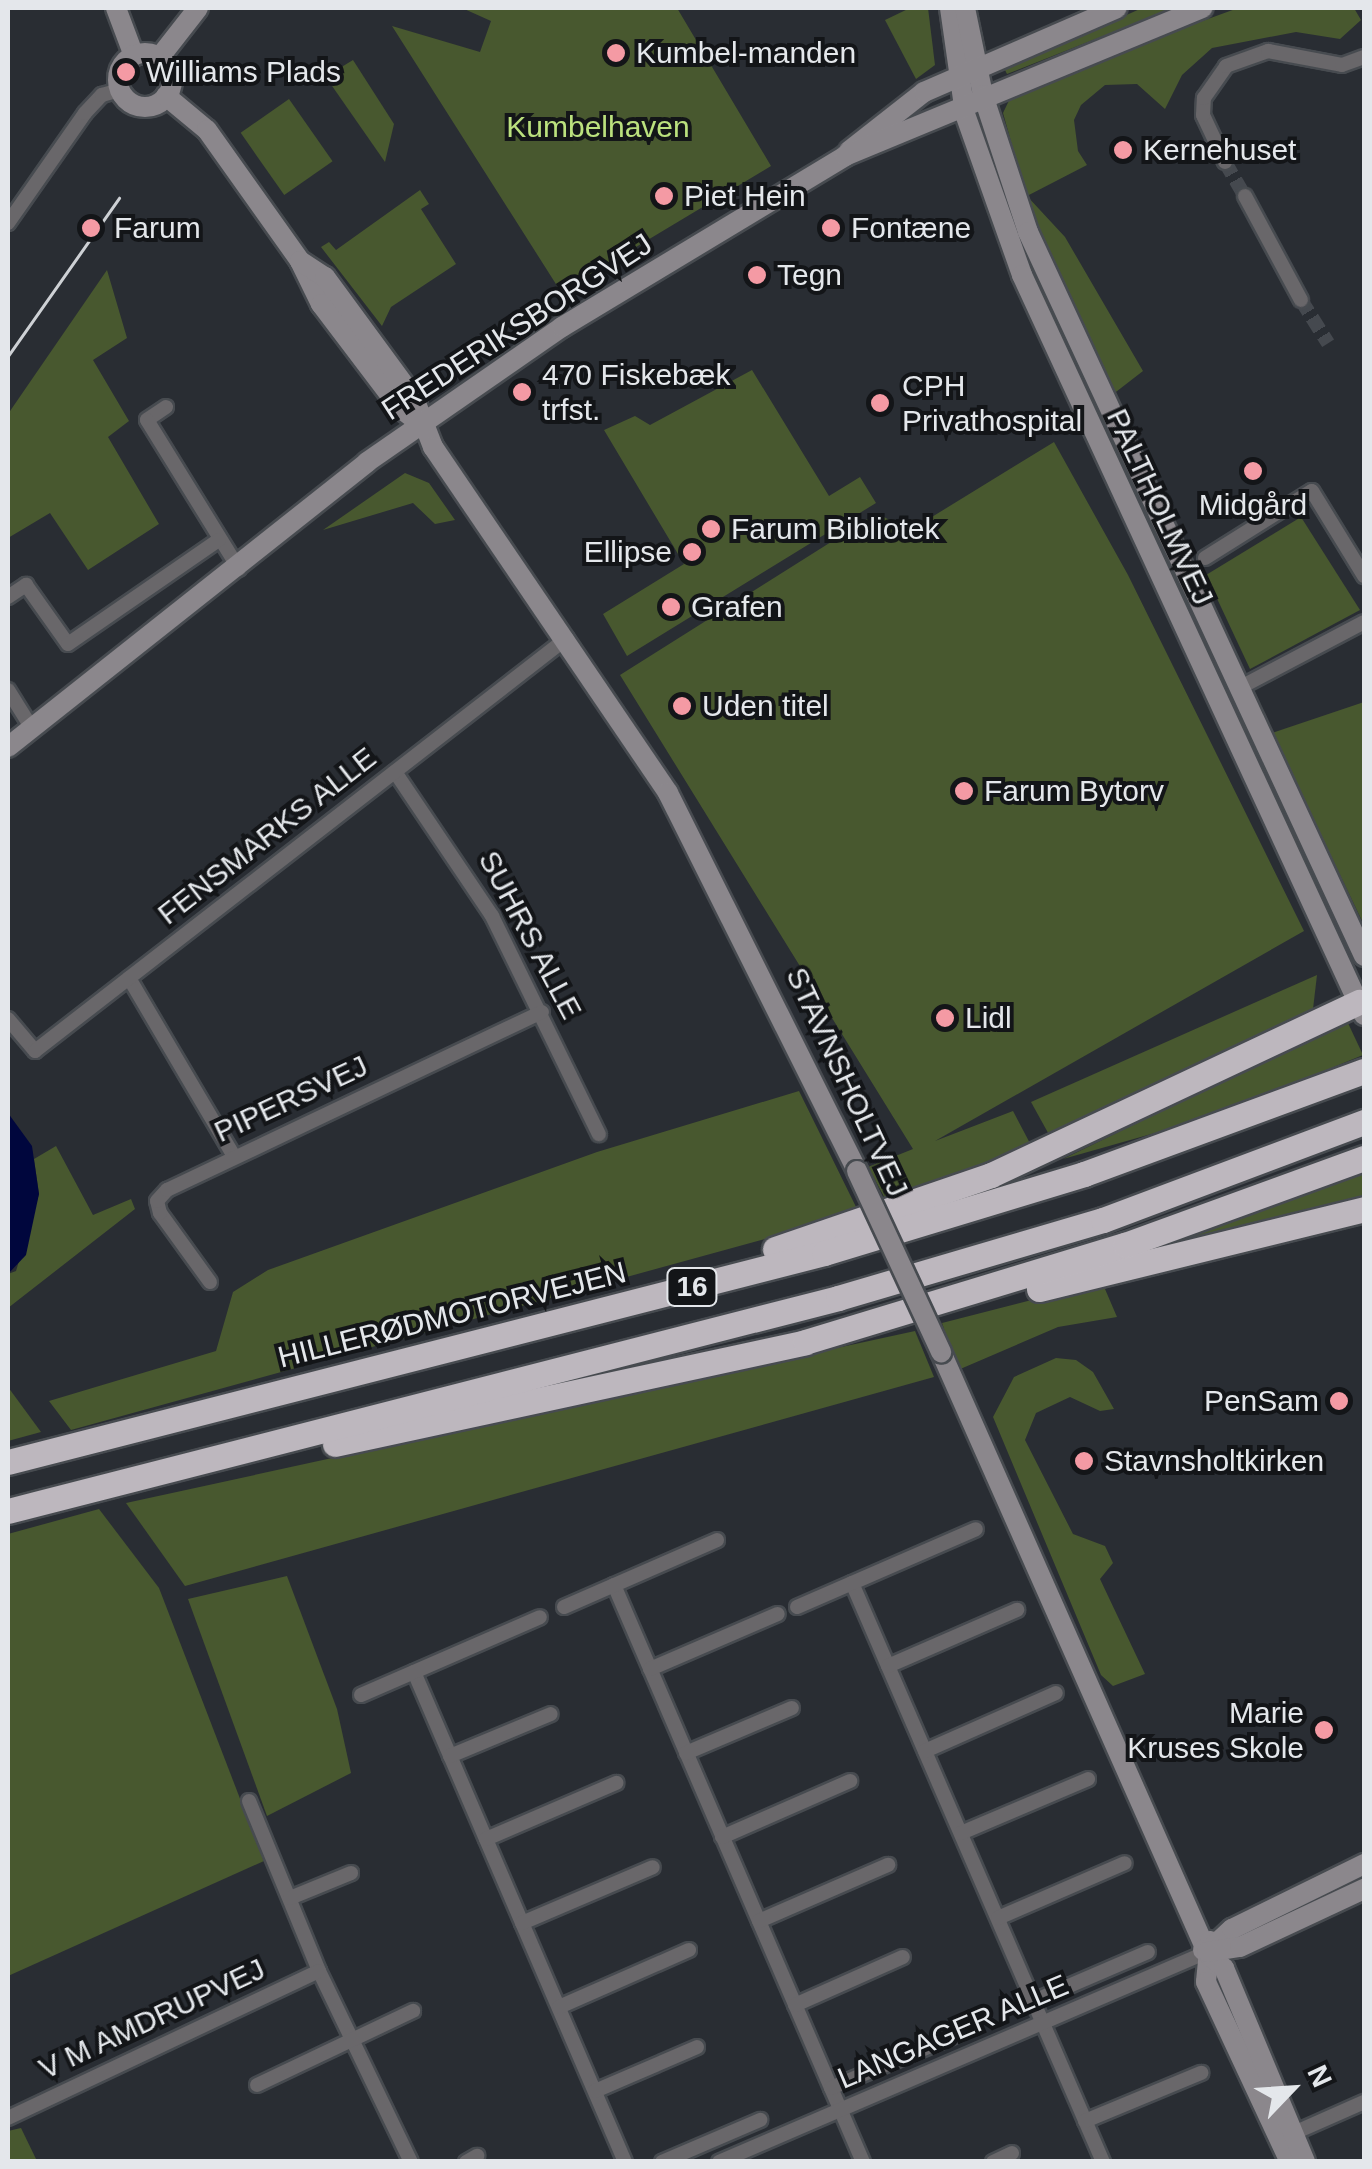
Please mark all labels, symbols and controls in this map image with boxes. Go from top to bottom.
place label: Kumbel-manden [636,35,856,71]
marker: Kumbel-manden [605,42,627,64]
place label: Williams Plads [146,54,341,90]
marker: Williams Plads [115,61,137,83]
park label: Kumbelhaven [506,109,690,145]
place label: Kernehuset [1143,132,1296,168]
marker: Kernehuset [1112,139,1134,161]
place label: Piet Hein [684,178,806,214]
marker: Piet Hein [653,185,675,207]
place label: Farum [114,210,201,246]
place label: Fontæne [851,210,971,246]
marker: Farum [78,215,104,241]
marker: Fontæne [820,217,842,239]
street label: FREDERIKSBORGVEJ [375,226,659,428]
place label: Tegn [777,257,842,293]
marker: Tegn [746,264,768,286]
place label: 470 Fiskebæk trfst. [542,357,730,428]
place label: CPH Privathospital [902,368,1082,438]
marker: 470 Fiskebæk trfst. [511,381,533,403]
marker: CPH Privathospital [867,390,893,416]
street label: PALTHOLMVEJ [1099,403,1221,611]
marker: Midgård [1242,460,1264,482]
place label: Midgård [1199,487,1307,523]
place label: Farum Bibliotek [731,511,939,547]
marker: Farum Bibliotek [700,518,722,540]
place label: Ellipse [584,534,672,570]
marker: Ellipse [681,541,703,563]
place label: Grafen [691,589,783,625]
marker: Grafen [660,596,682,618]
place label: Uden titel [702,688,829,724]
marker: Uden titel [671,695,693,717]
street label: FENSMARKS ALLE [150,739,384,933]
place label: Farum Bytorv [984,773,1164,809]
marker: Farum Bytorv [953,780,975,802]
street label: SUHRS ALLE [470,844,590,1026]
street label: STAVNSHOLTVEJ [778,962,916,1202]
place label: Lidl [965,1000,1012,1036]
marker: Lidl [934,1007,956,1029]
street label: PIPERSVEJ [209,1048,373,1150]
street label: HILLERØDMOTORVEJEN [274,1254,630,1376]
road number: 16 [664,1264,720,1310]
place label: PenSam [1204,1383,1319,1419]
marker: PenSam [1328,1390,1350,1412]
place label: Stavnsholtkirken [1104,1443,1324,1479]
marker: Stavnsholtkirken [1073,1450,1095,1472]
place label: Marie Kruses Skole [1127,1695,1304,1766]
marker: Marie Kruses Skole [1313,1719,1335,1741]
street label: V M AMDRUPVEJ [33,1951,271,2087]
street label: LANGAGER ALLE [832,1967,1074,2097]
north arrow [1242,2039,1342,2139]
text: N [1301,2060,1338,2092]

